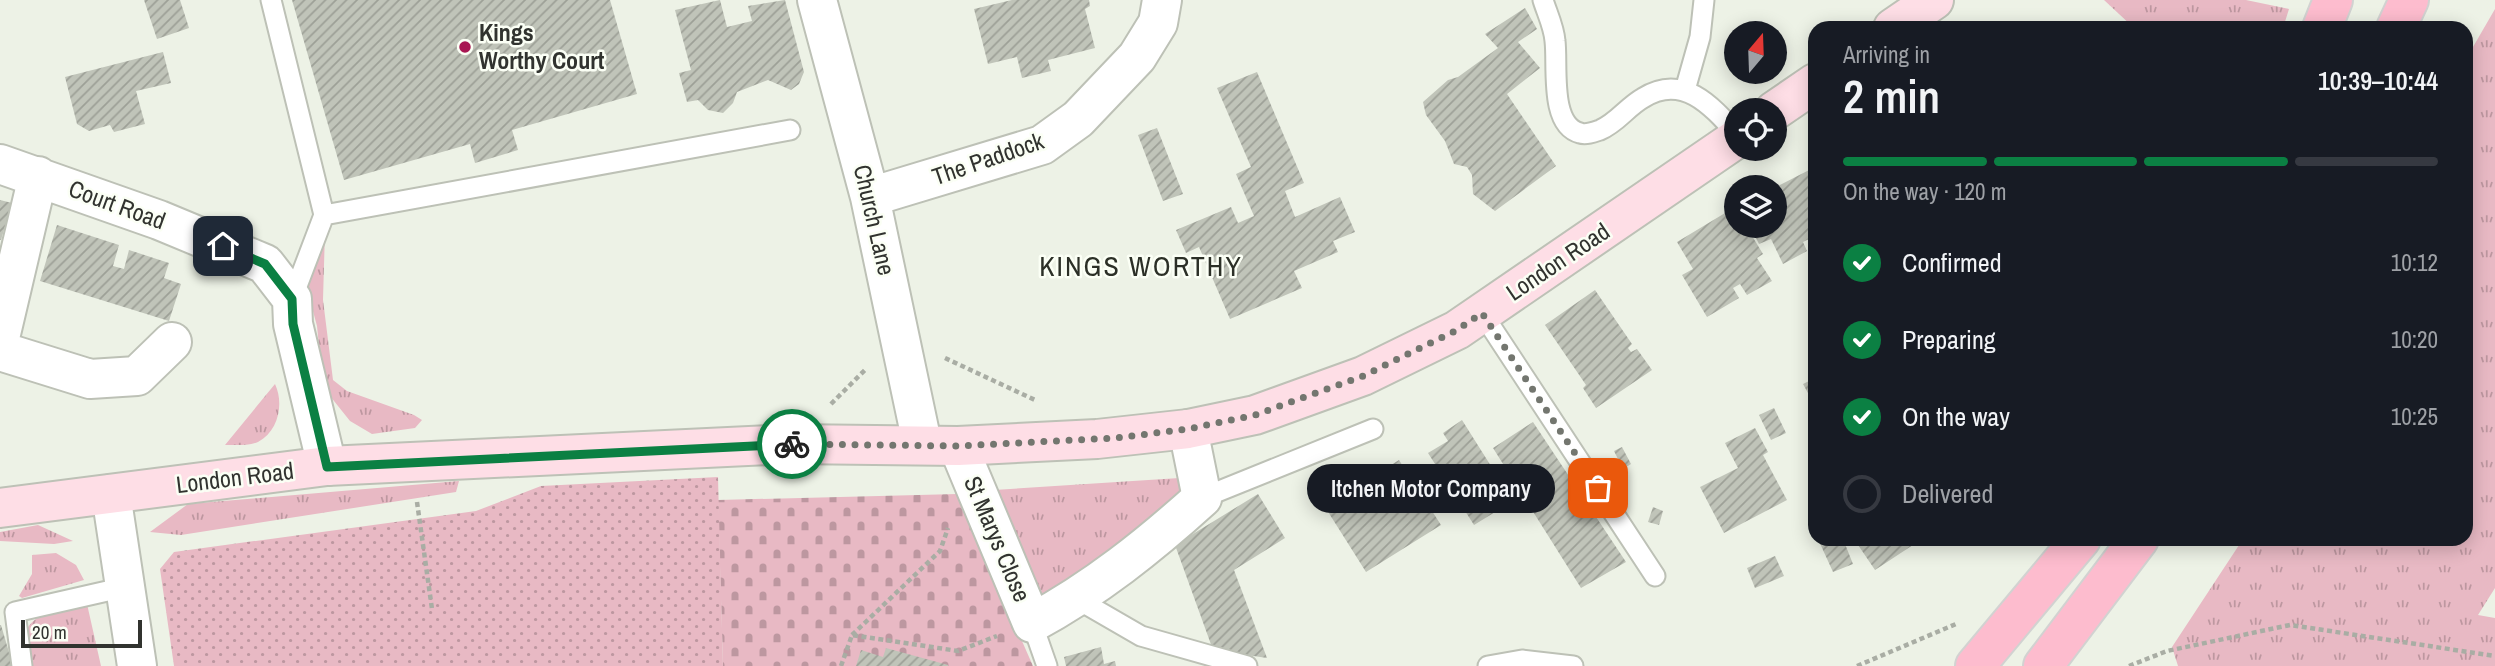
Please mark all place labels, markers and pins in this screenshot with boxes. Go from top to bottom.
place label: Kings Worthy Court [479,16,605,76]
marker: Kings Worthy Court [457,39,473,55]
pin [193,216,253,276]
pin [1568,458,1628,518]
callout: Itchen Motor Company [1308,463,1556,512]

